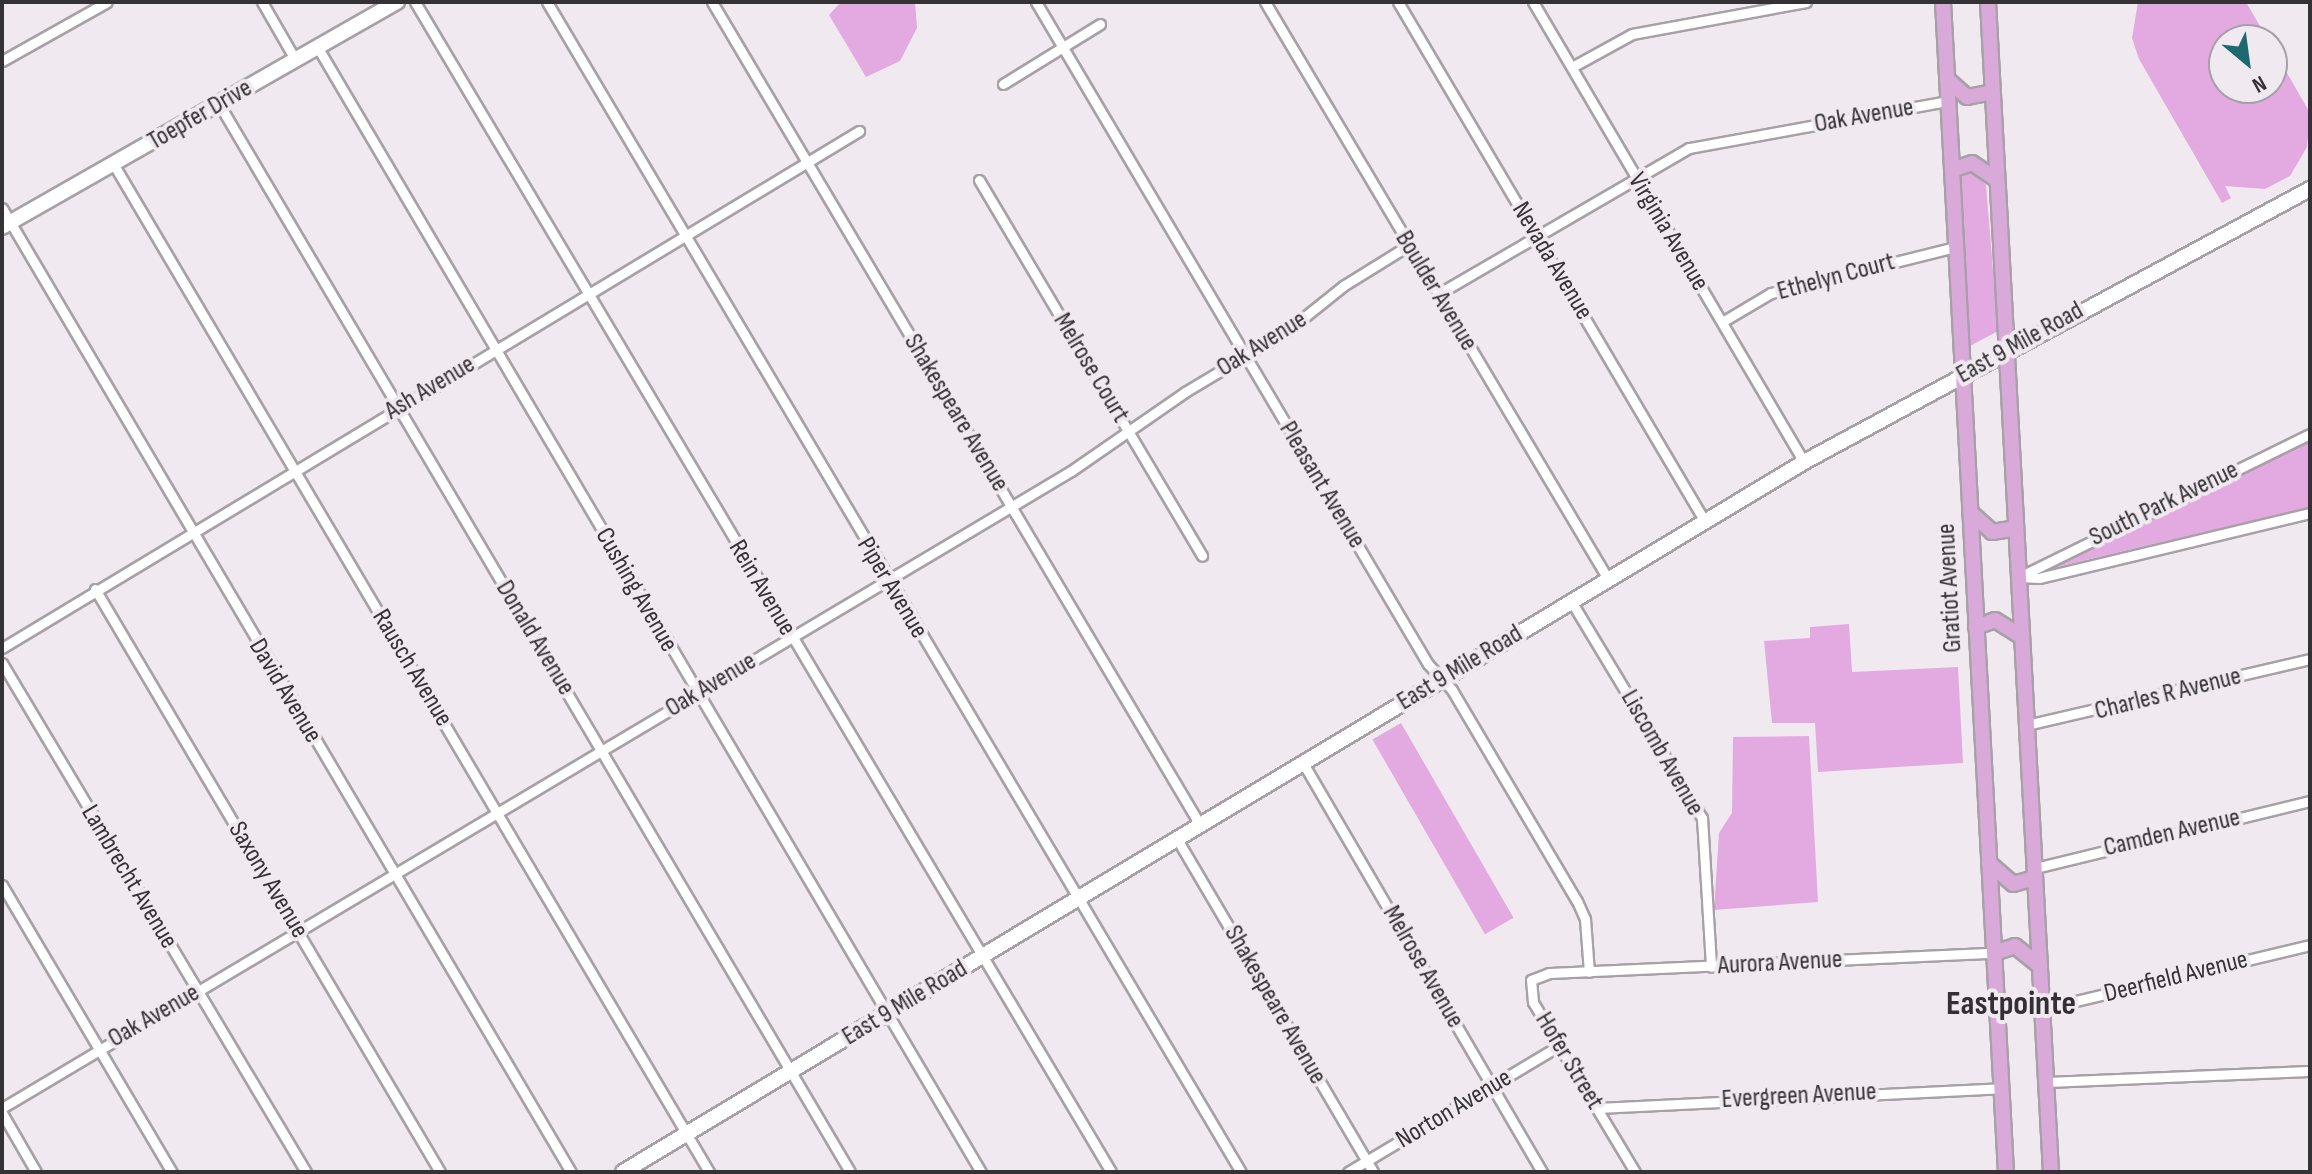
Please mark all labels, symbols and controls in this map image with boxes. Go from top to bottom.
north arrow [2208,24,2288,104]
text: N [2247,69,2271,98]
street label: Toepfer Drive [142,73,258,157]
street label: Oak Avenue [1812,92,1916,140]
street label: Virginia Avenue [1621,167,1715,297]
street label: Nevada Avenue [1505,196,1599,326]
street label: Boulder Avenue [1388,225,1484,357]
street label: Ethelyn Court [1774,246,1898,308]
street label: East 9 Mile Road [1951,295,2089,391]
street label: Oak Avenue [1211,304,1313,384]
street label: Melrose Court [1046,308,1136,428]
street label: Shakespeare Avenue [897,329,1015,497]
street label: Ash Avenue [379,349,481,427]
street label: Pleasant Avenue [1272,416,1372,554]
street label: South Park Avenue [2084,455,2244,553]
street label: Cushing Avenue [588,522,684,658]
street label: Gratiot Avenue [1931,523,1969,653]
street label: Piper Avenue [850,532,934,644]
street label: Rein Avenue [721,535,803,641]
street label: Donald Avenue [489,575,581,701]
street label: Rausch Avenue [365,604,459,732]
street label: East 9 Mile Road [1392,618,1528,718]
street label: David Avenue [242,633,328,749]
street label: Oak Avenue [660,646,762,724]
street label: Charles R Avenue [2092,661,2244,727]
street label: Liscomb Avenue [1613,685,1711,821]
street label: Lambrecht Avenue [74,800,184,954]
street label: Camden Avenue [2101,802,2243,864]
street label: Saxony Avenue [221,816,315,944]
street label: Melrose Avenue [1375,900,1471,1034]
street label: Shakespeare Avenue [1217,920,1333,1090]
street label: Aurora Avenue [1717,944,1843,982]
street label: Deerfield Avenue [2101,944,2251,1010]
street label: East 9 Mile Road [837,953,973,1053]
street label: Oak Avenue [103,977,205,1055]
district label: Eastpointe [1946,984,2076,1024]
street label: Hofer Street [1528,1007,1610,1115]
street label: Norton Avenue [1391,1062,1517,1156]
street label: Evergreen Avenue [1721,1076,1877,1116]

